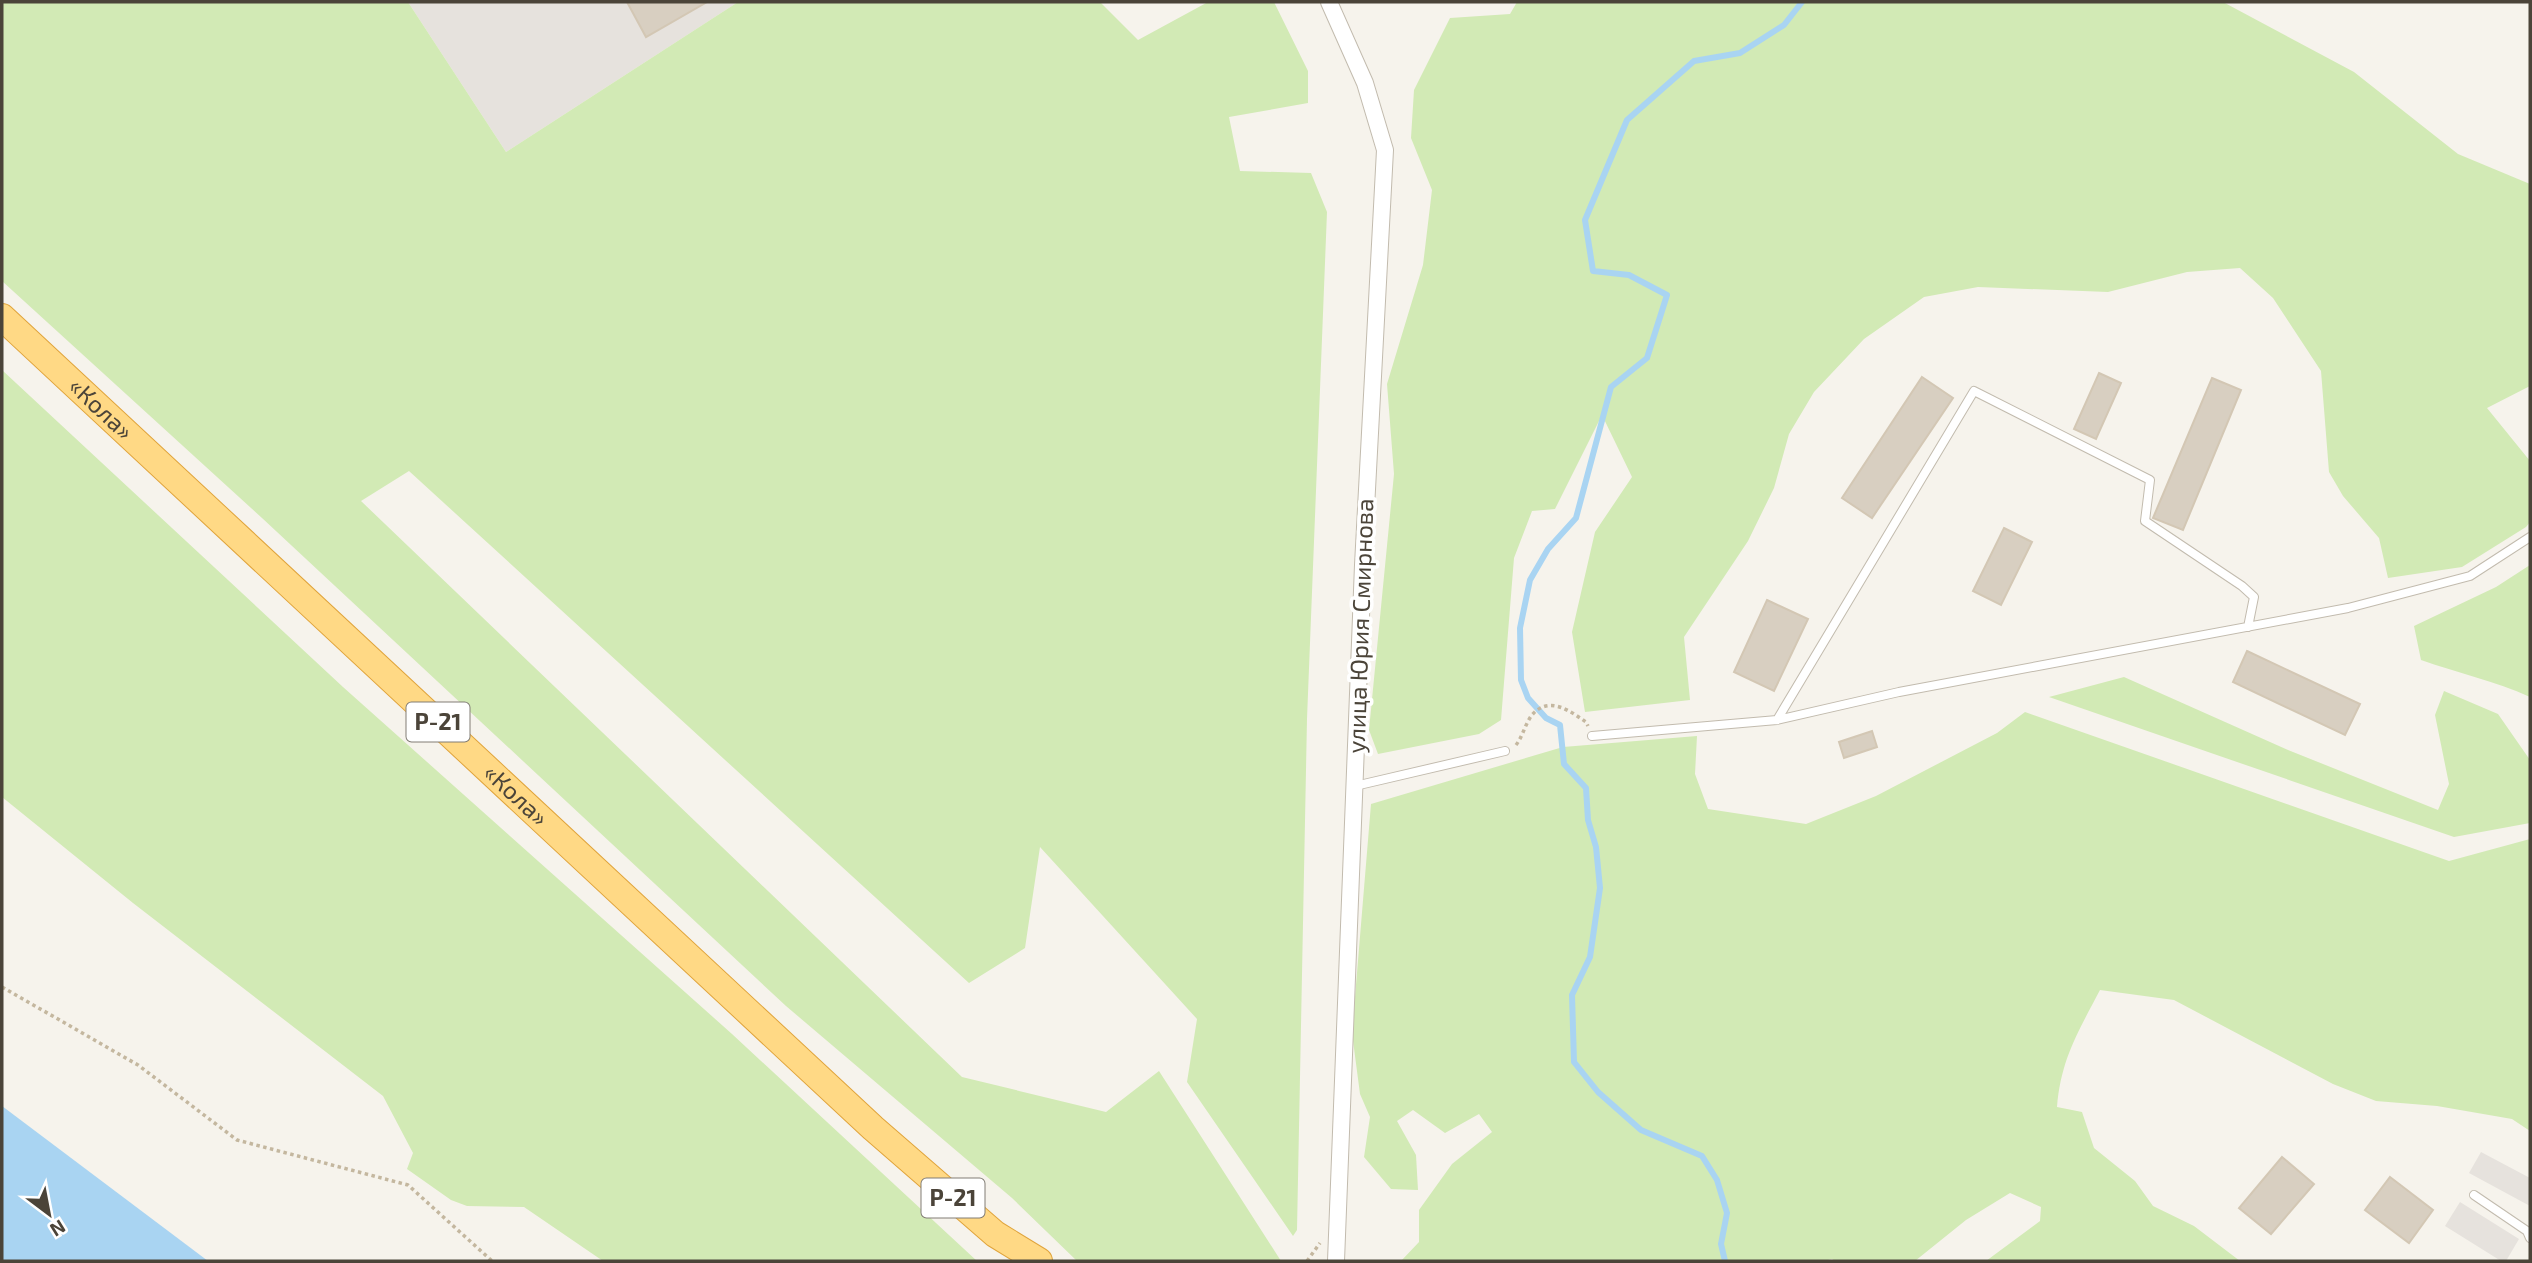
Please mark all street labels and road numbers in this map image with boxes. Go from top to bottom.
street label: «Кола» [63,371,140,445]
street label: улица Юрия Смирнова [1341,498,1379,754]
road number: Р-21 [406,702,470,742]
street label: «Кола» [478,757,555,831]
road number: Р-21 [922,1178,984,1218]

